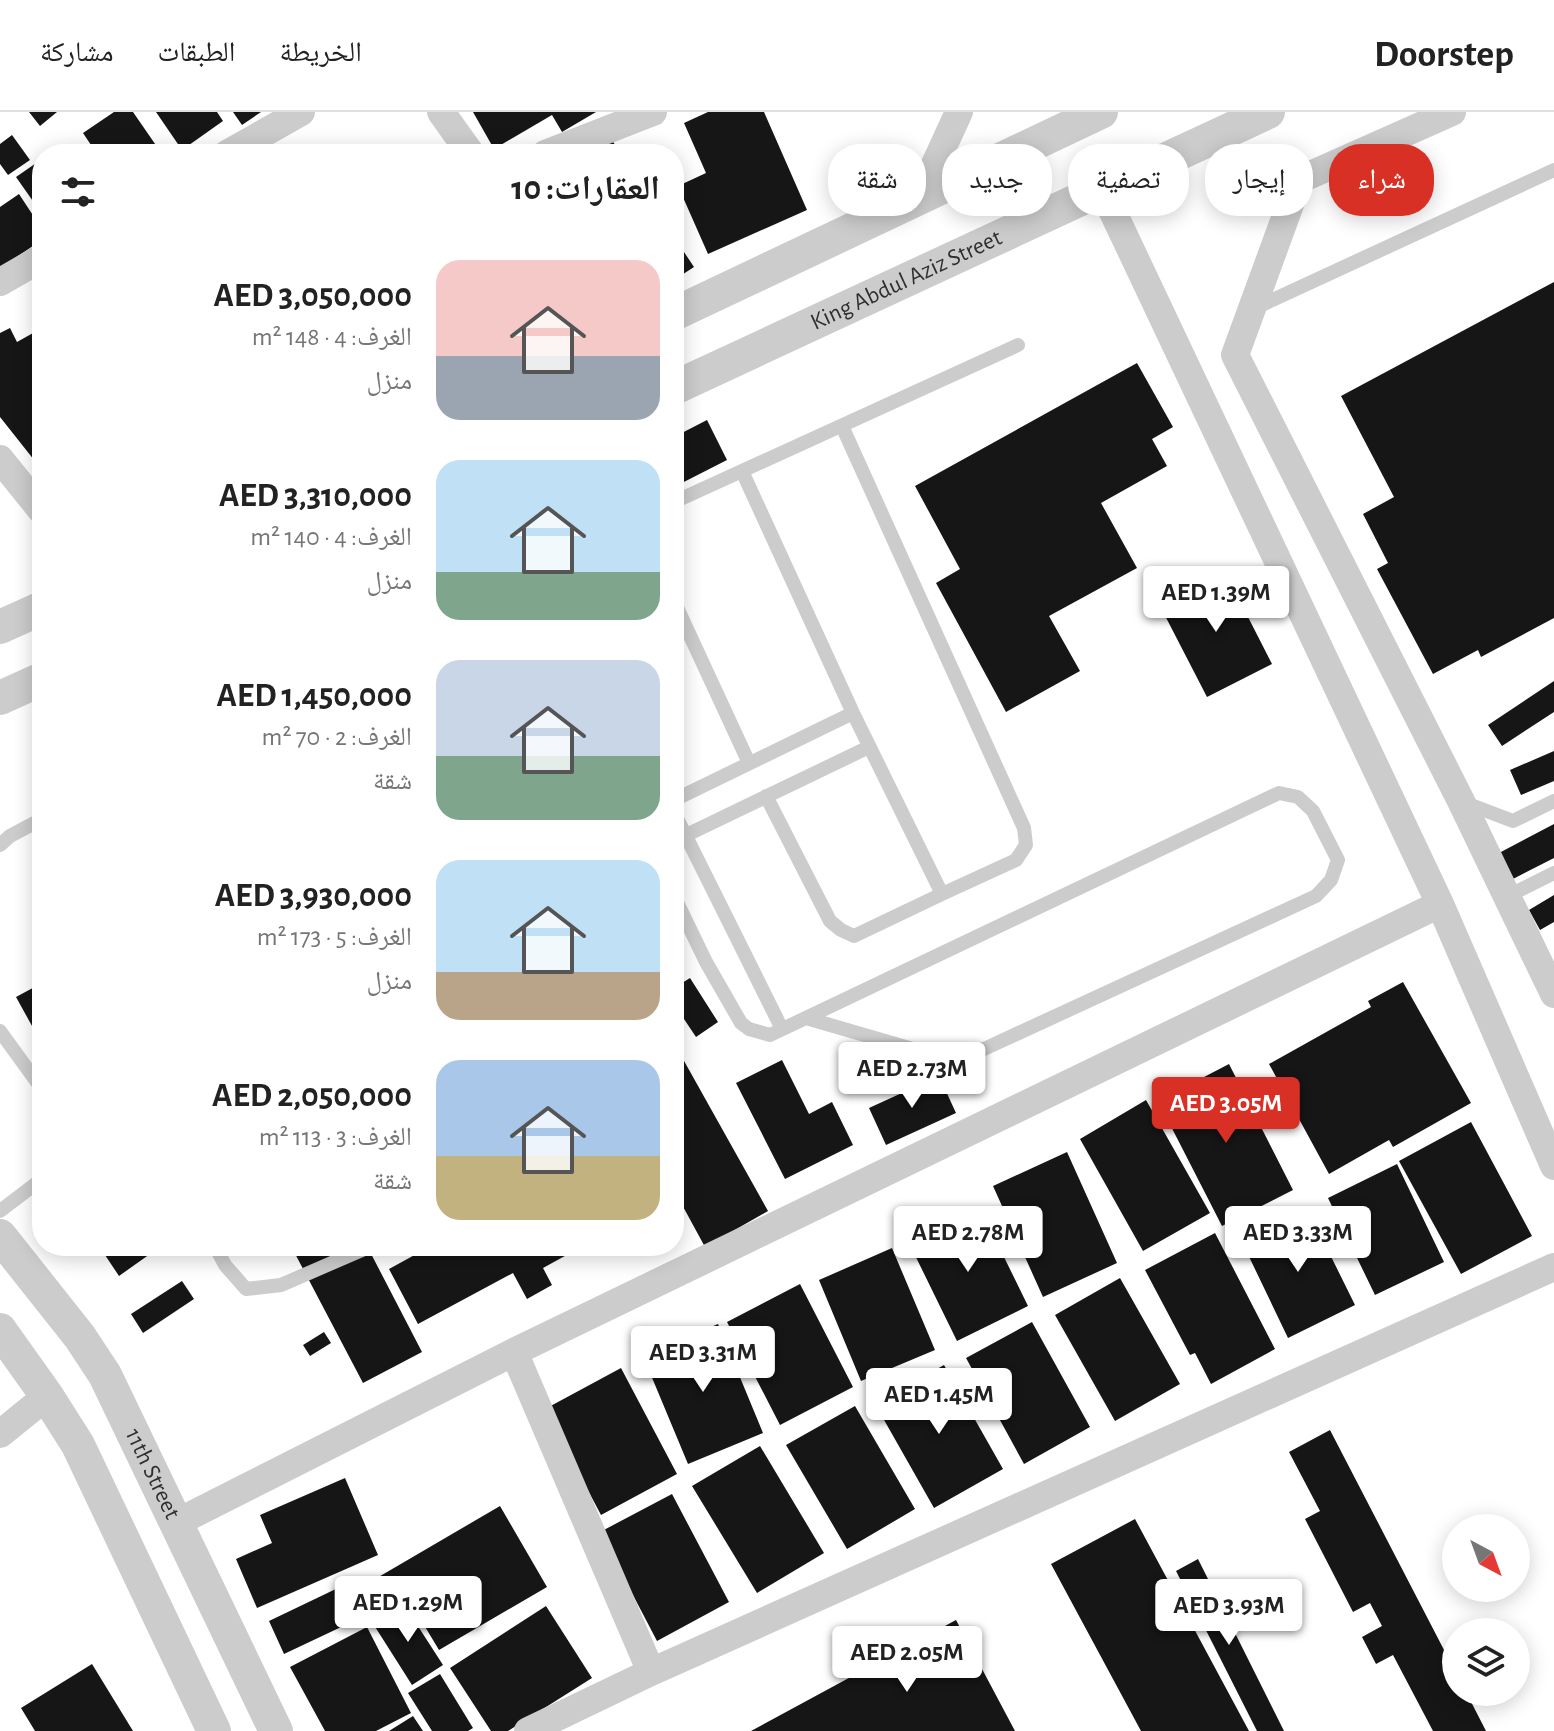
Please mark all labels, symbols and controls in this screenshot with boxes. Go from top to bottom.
text: Doorstep [1374,36,1514,74]
text: مشاركة [40,39,114,67]
text: الطبقات [158,39,235,67]
text: الخريطة [279,39,362,67]
chip: شقة [828,144,926,216]
chip: جديد [942,144,1052,216]
chip: تصفية [1068,144,1189,216]
chip: إيجار [1205,144,1313,216]
chip: شراء [1329,144,1434,216]
icon: filters [56,170,100,214]
text: العقارات: 10 [511,172,660,206]
street label: King Abdul Aziz Street [807,225,1006,335]
text: AED 3,050,000 [213,279,412,313]
icon: home [500,292,596,388]
text: الغرف: 4 · 148 m² [252,324,412,350]
text: منزل [367,368,412,394]
text: AED 3,310,000 [219,479,412,513]
icon: home [500,492,596,588]
text: الغرف: 4 · 140 m² [250,524,412,550]
pin: AED 1.39M [1124,566,1308,634]
text: منزل [367,568,412,594]
text: AED 1.39M [1161,579,1271,605]
text: AED 1,450,000 [216,679,412,713]
icon: home [500,692,596,788]
text: الغرف: 2 · 70 m² [262,724,412,750]
text: شقة [373,768,412,794]
text: AED 3,930,000 [215,879,412,913]
icon: home [500,892,596,988]
text: الغرف: 5 · 173 m² [257,924,412,950]
text: منزل [367,968,412,994]
pin: AED 2.73M [820,1042,1004,1110]
text: AED 2.73M [856,1055,968,1081]
pin: AED 3.05M [1134,1077,1318,1145]
text: AED 2,050,000 [212,1079,412,1113]
text: AED 3.05M [1170,1090,1282,1116]
icon: home [500,1092,596,1188]
text: الغرف: 3 · 113 m² [259,1124,412,1150]
text: شقة [373,1168,412,1194]
pin: AED 2.78M [876,1206,1060,1274]
pin: AED 3.33M [1206,1206,1390,1274]
text: AED 2.78M [912,1219,1024,1245]
text: AED 3.33M [1243,1219,1353,1245]
pin: AED 3.31M [611,1326,795,1394]
text: AED 3.31M [649,1339,757,1365]
pin: AED 1.45M [847,1368,1031,1436]
text: AED 1.45M [884,1381,994,1407]
street label: 11th Street [121,1425,184,1523]
north arrow [1442,1514,1530,1602]
map controls [1442,1514,1530,1706]
pin: AED 1.29M [316,1576,500,1644]
pin: AED 3.93M [1137,1579,1321,1647]
text: AED 1.29M [353,1589,463,1615]
text: AED 3.93M [1173,1592,1285,1618]
button: layers [1442,1618,1530,1706]
pin: AED 2.05M [815,1626,999,1694]
text: AED 2.05M [850,1639,964,1665]

